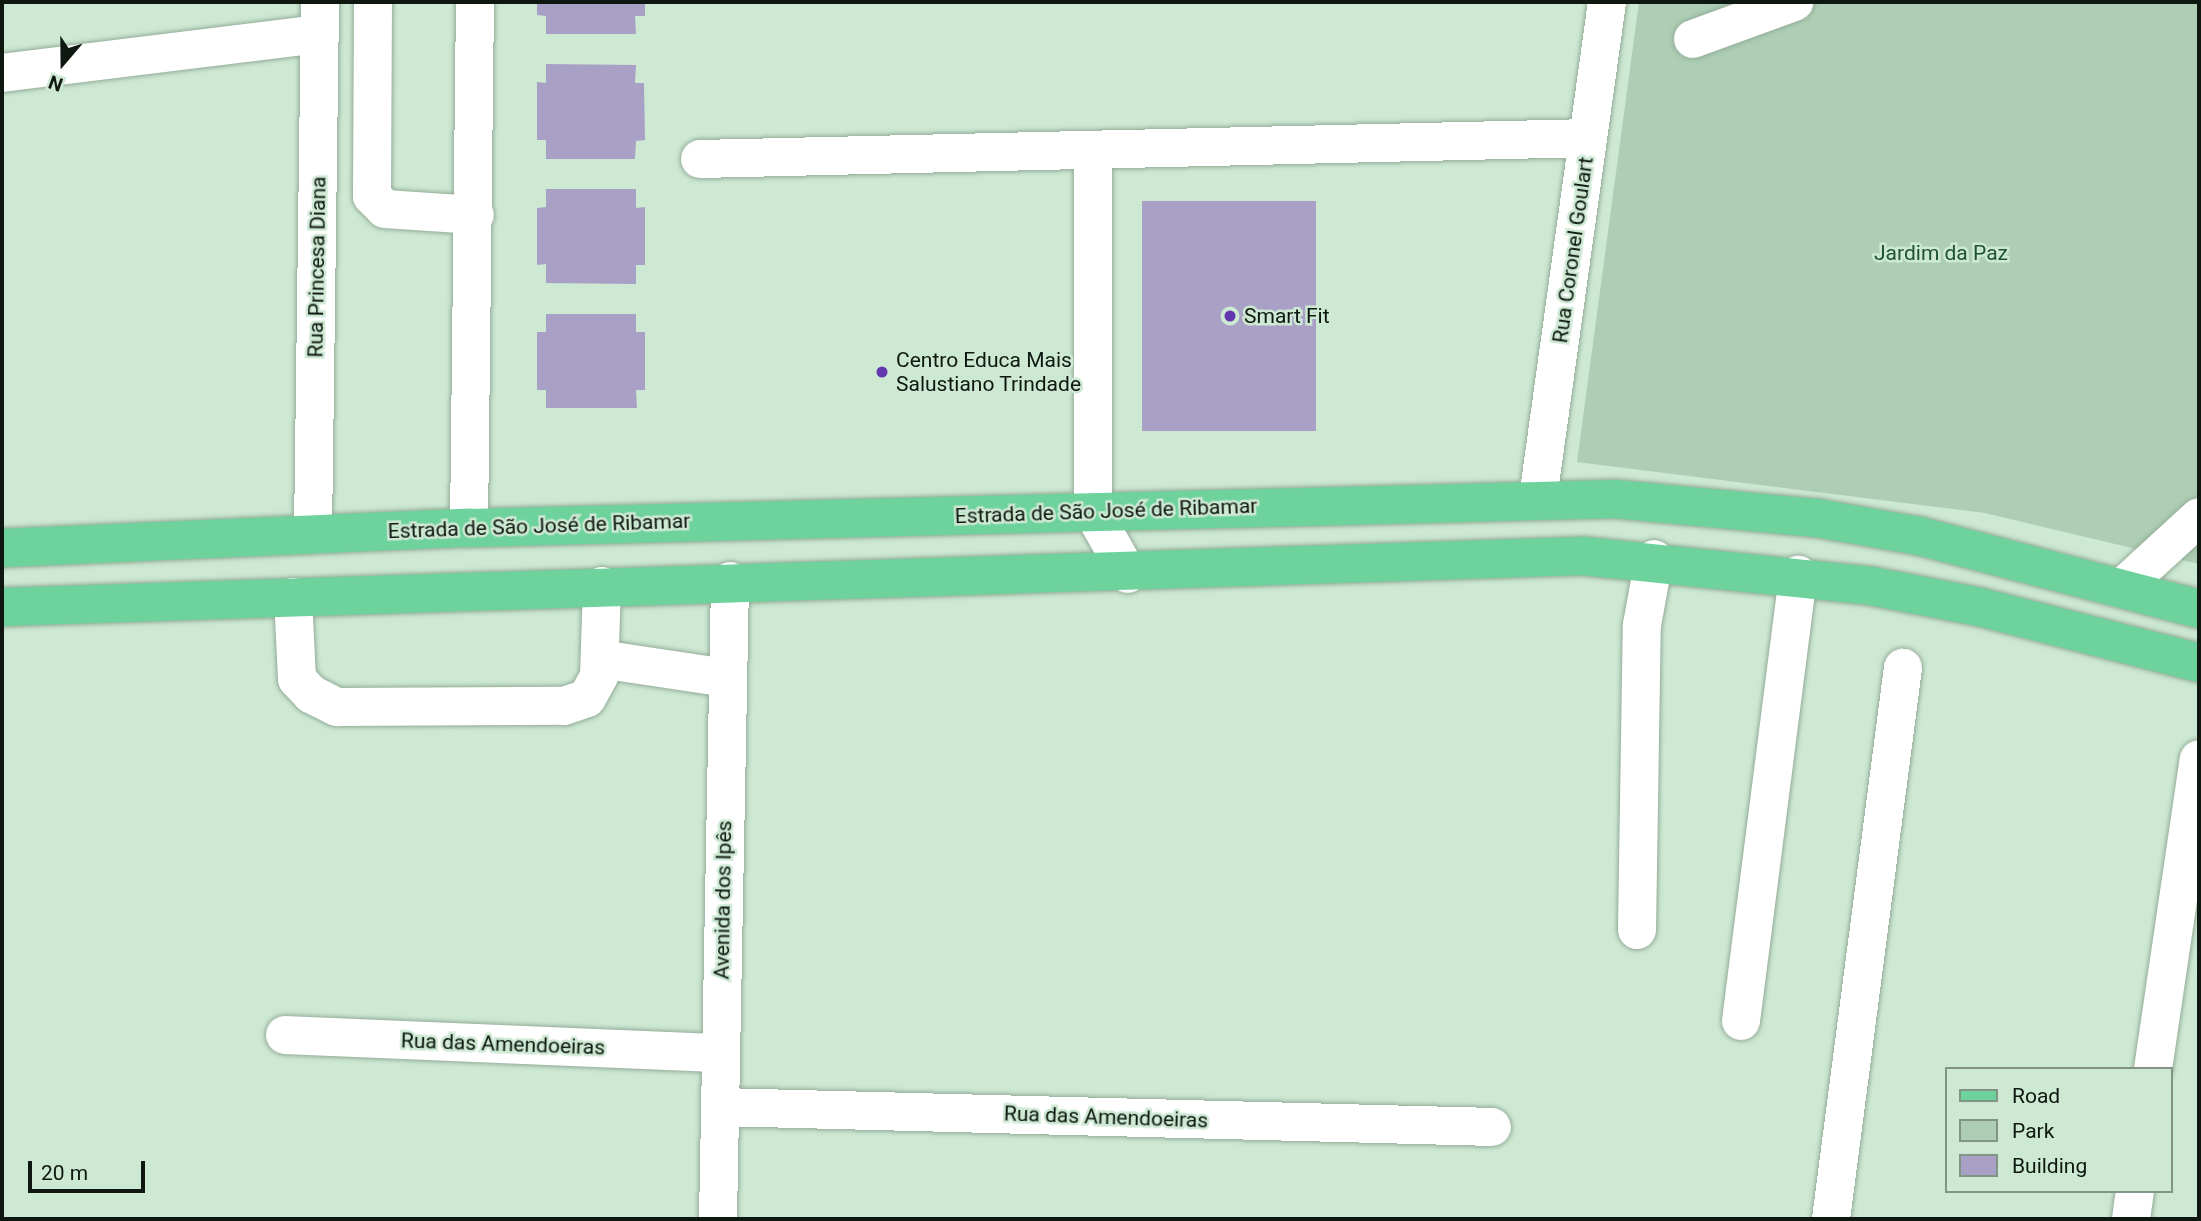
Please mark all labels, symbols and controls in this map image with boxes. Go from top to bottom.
north arrow [28,28,98,98]
text: N [45,70,66,96]
street label: Rua Coronel Goulart [1547,155,1599,345]
street label: Rua Princesa Diana [303,176,331,358]
park label: Jardim da Paz [1874,240,2008,266]
place label: Smart Fit [1244,303,1330,329]
marker: Smart Fit [1222,308,1238,324]
place label: Centro Educa Mais Salustiano Trindade [896,347,1081,397]
marker: Centro Educa Mais Salustiano Trindade [874,364,890,380]
street label: Estrada de São José de Ribamar [954,493,1258,529]
street label: Estrada de São José de Ribamar [387,508,691,544]
street label: Avenida dos Ipês [709,820,737,980]
street label: Rua das Amendoeiras [400,1028,606,1060]
legend [1946,1067,2173,1193]
text: Road [2012,1084,2060,1108]
street label: Rua das Amendoeiras [1003,1101,1209,1133]
text: Park [2012,1119,2054,1143]
scale bar [32,1148,149,1192]
text: Building [2012,1154,2087,1178]
text: 20 m [41,1161,88,1185]

